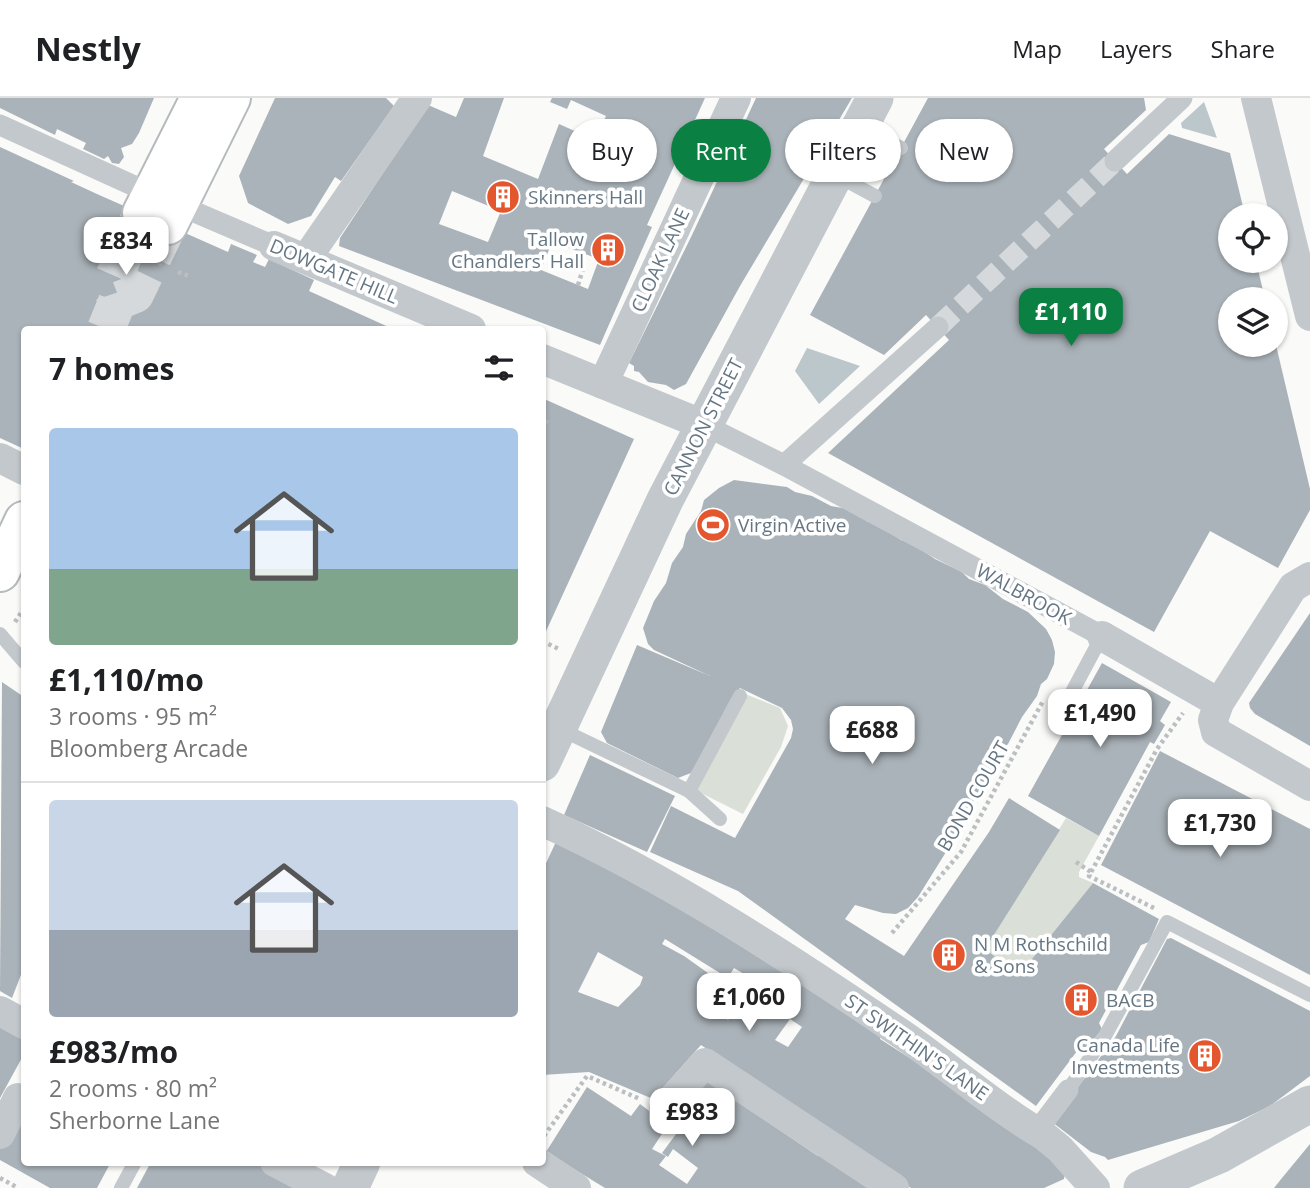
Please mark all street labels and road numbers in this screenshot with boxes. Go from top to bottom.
street label: CLOAK LANE [625,204,695,316]
street label: DOWGATE HILL [266,232,402,310]
street label: CANNON STREET [657,353,749,500]
street label: WALBROOK [972,557,1076,631]
street label: BOND COURT [931,736,1015,856]
street label: ST SWITHIN'S LANE [840,988,994,1106]

